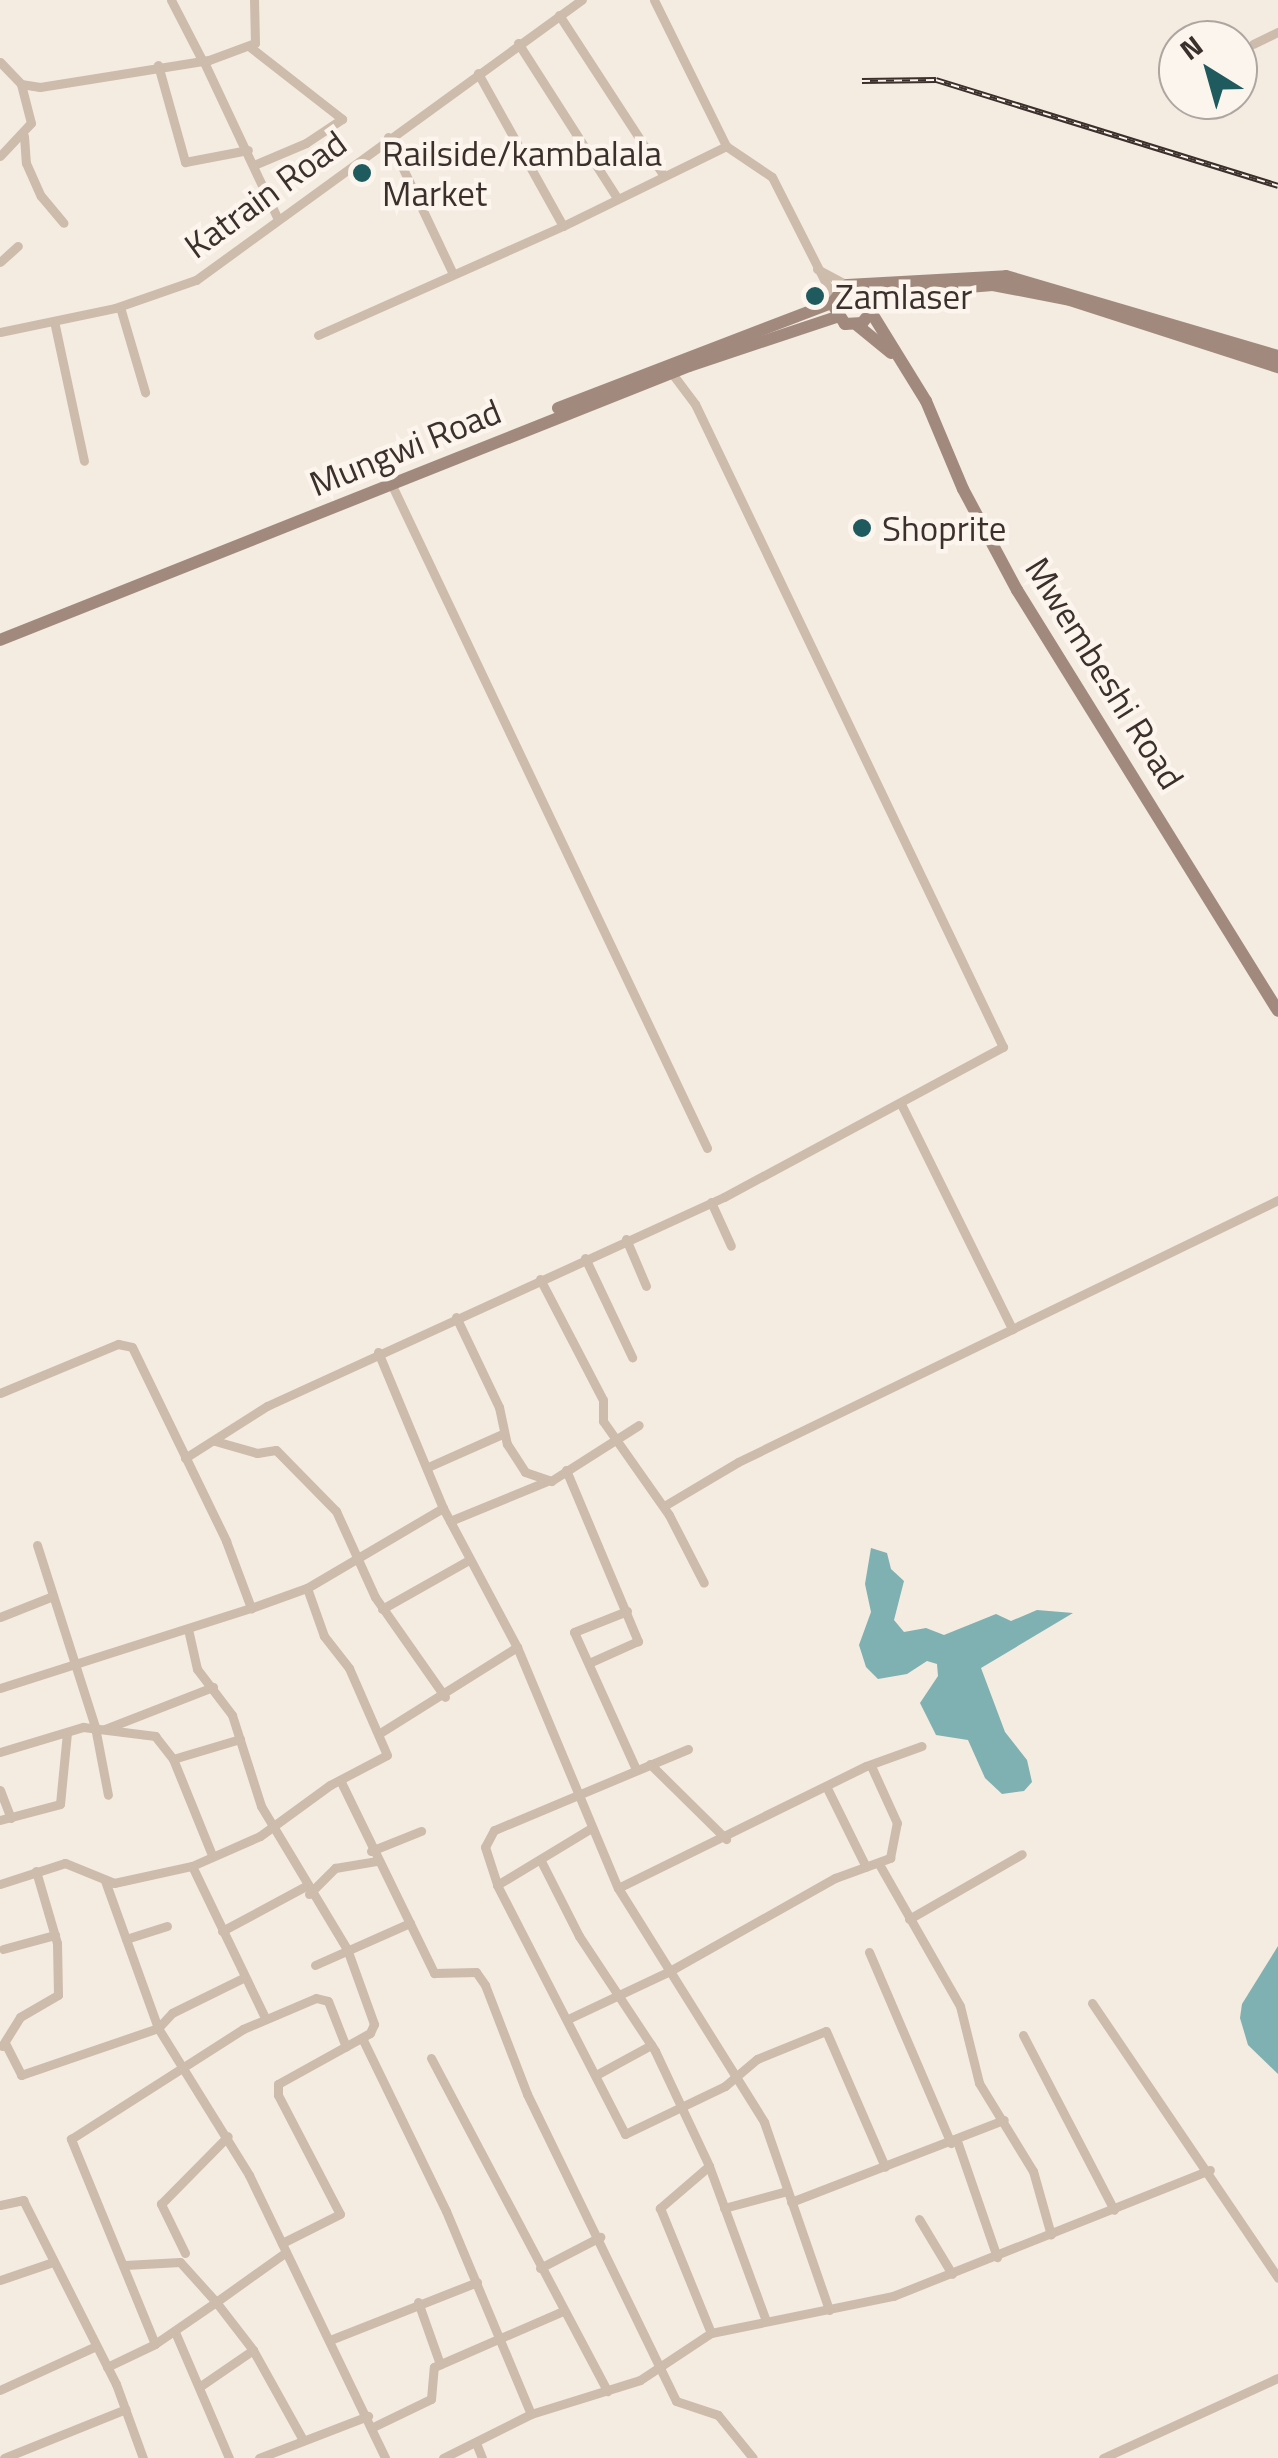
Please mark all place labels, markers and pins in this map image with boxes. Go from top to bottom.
place label: Railside/kambalala Market [382,132,662,214]
marker: Railside/kambalala Market [351,162,373,184]
place label: Zamlaser [835,275,972,317]
marker: Zamlaser [804,285,826,307]
place label: Shoprite [882,507,1006,549]
marker: Shoprite [851,517,873,539]

